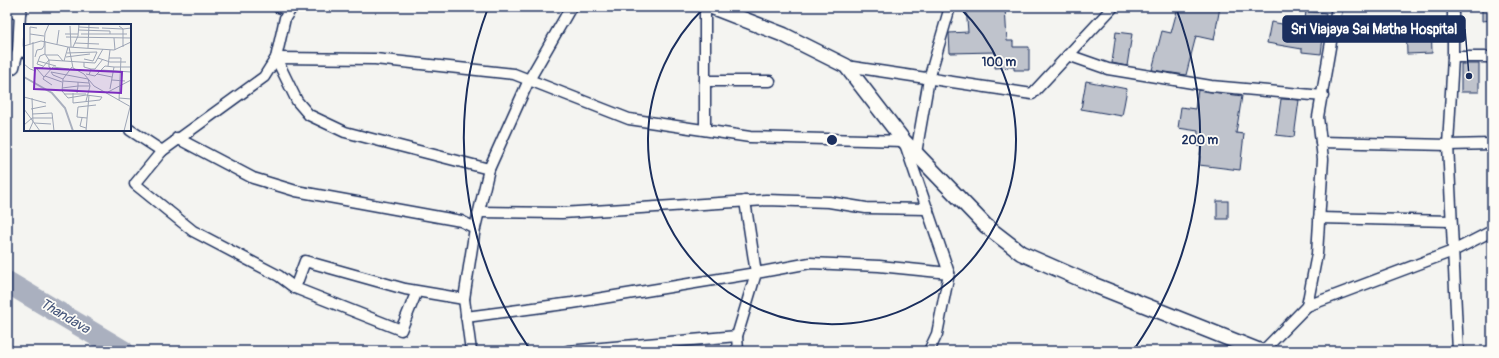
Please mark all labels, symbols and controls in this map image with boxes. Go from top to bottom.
callout: Sri Viajaya Sai Matha Hospital [1283,16,1465,42]
text: Sri Viajaya Sai Matha Hospital [1291,21,1457,38]
inset map [24,24,131,131]
text: 100 m [982,55,1017,70]
centre of rings [825,133,839,147]
text: 200 m [1182,133,1219,148]
water label: Thandava [37,295,94,338]

